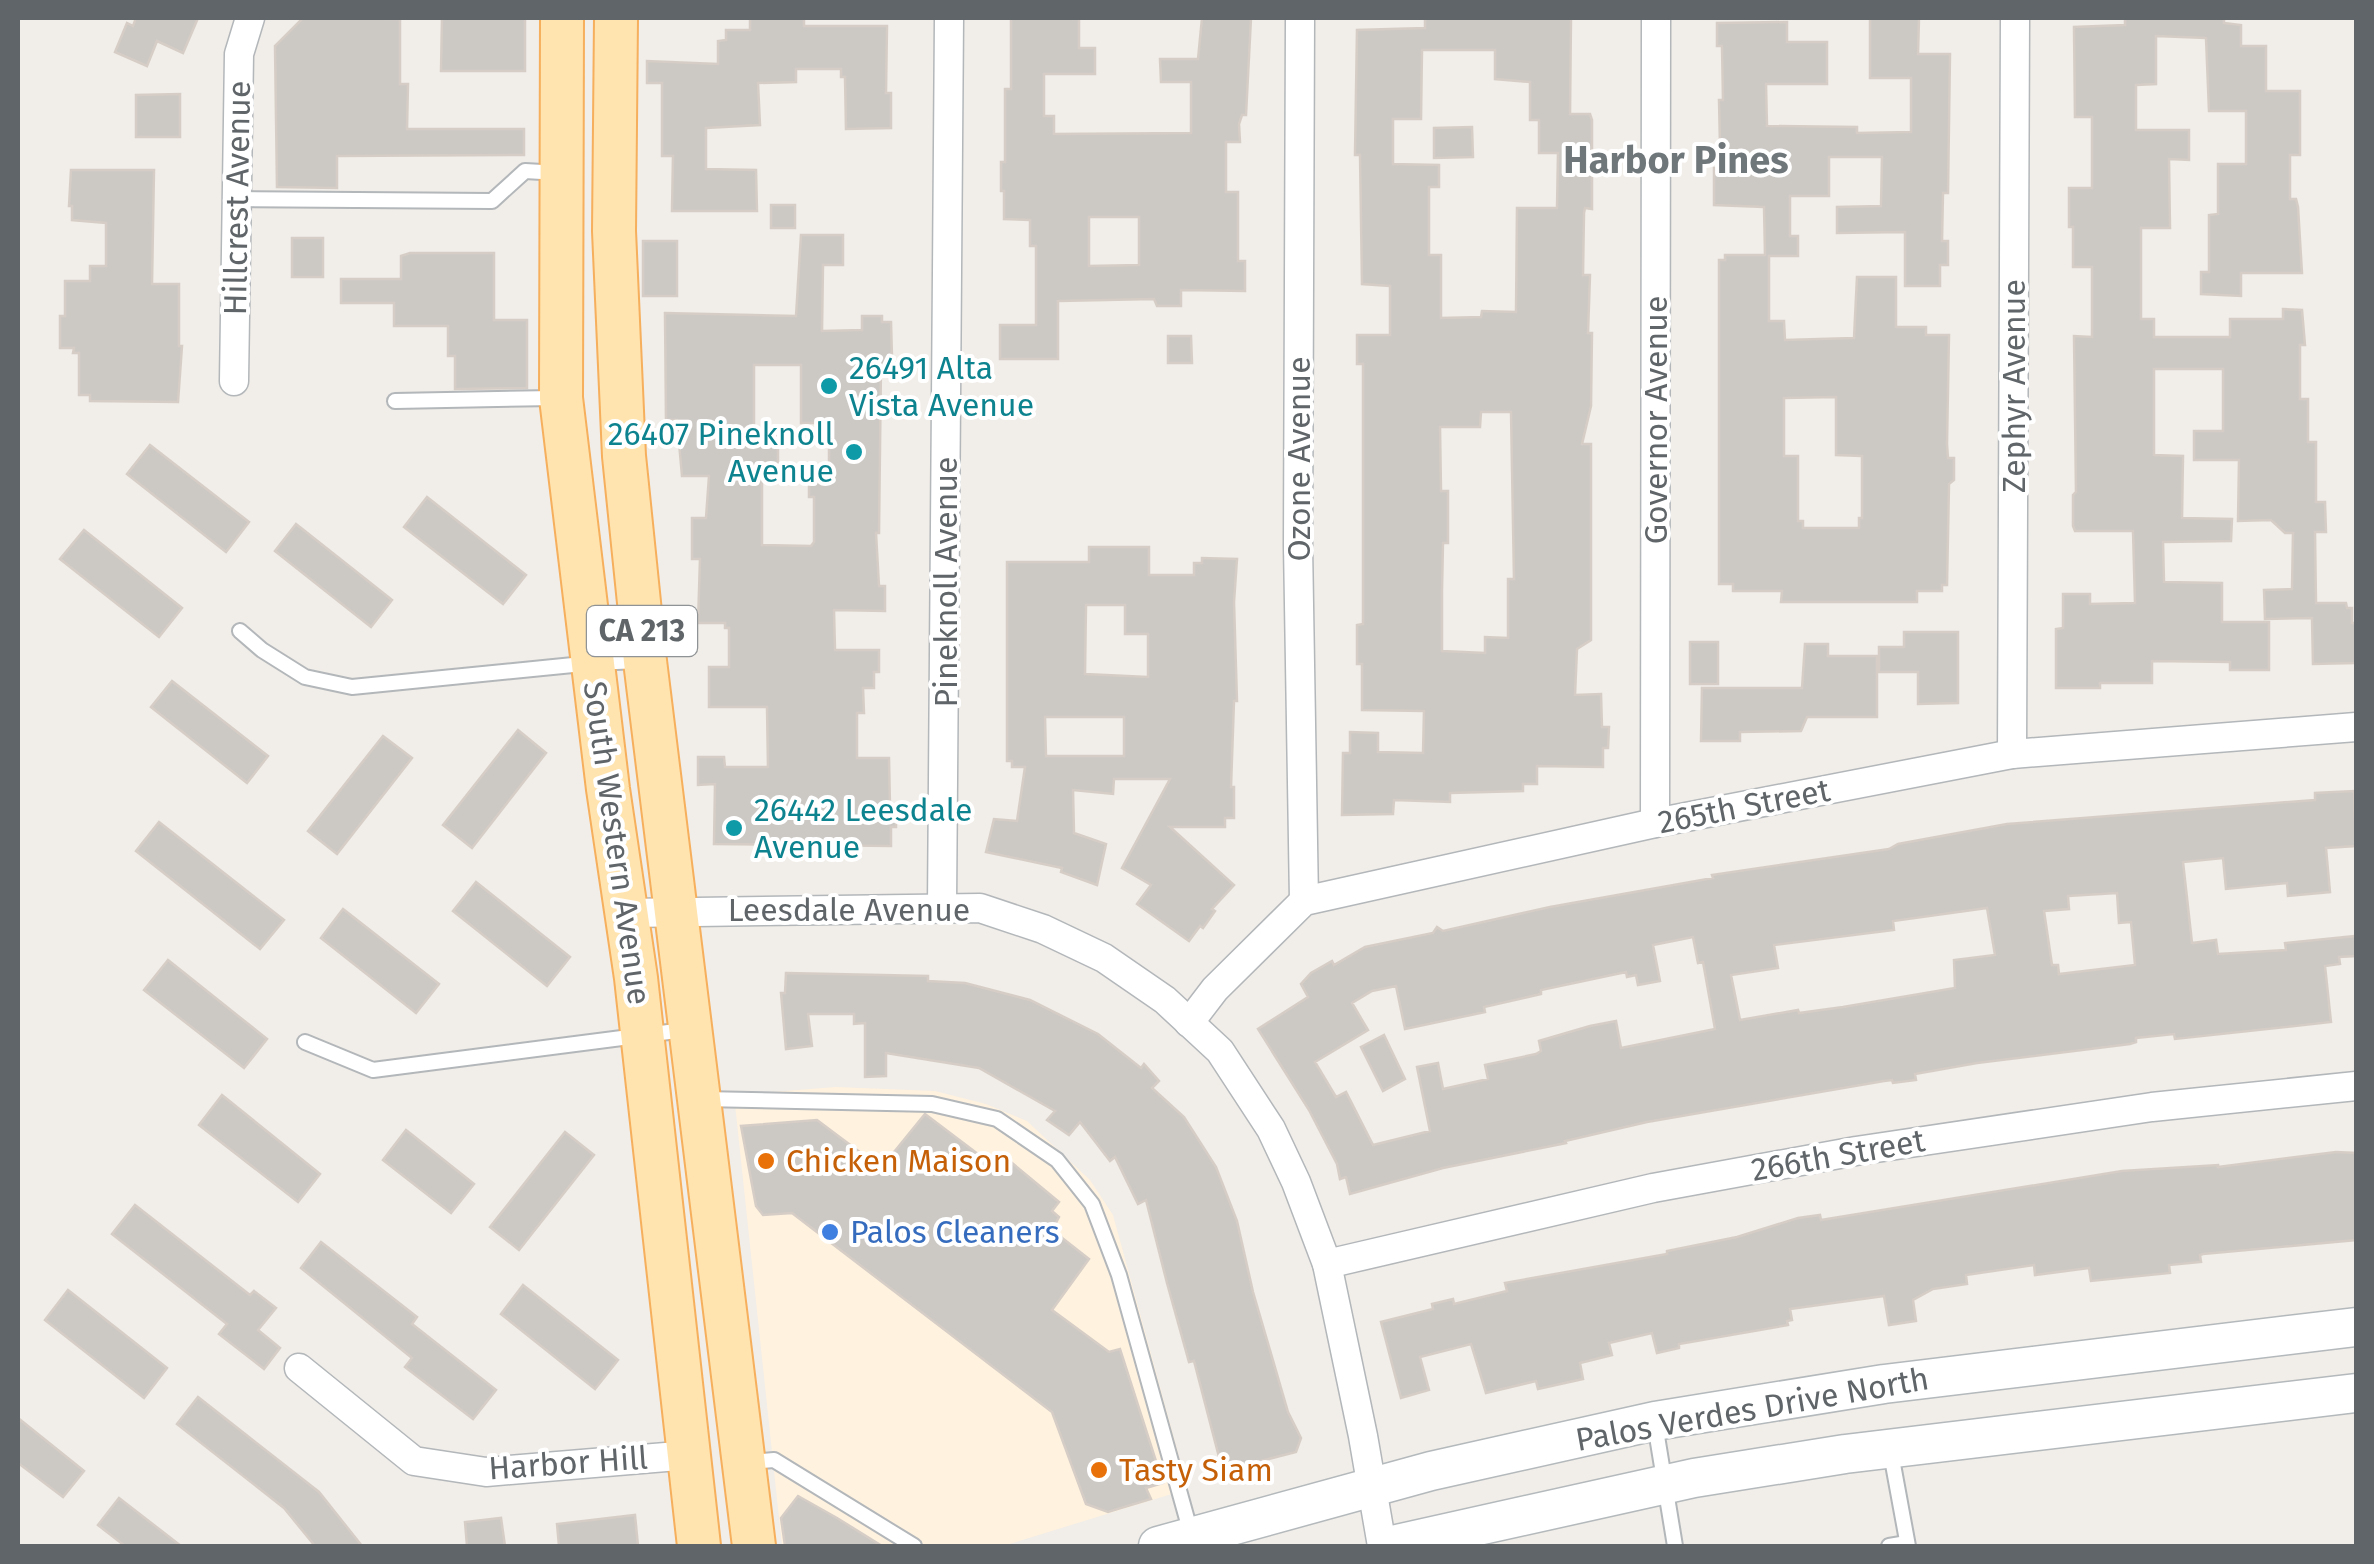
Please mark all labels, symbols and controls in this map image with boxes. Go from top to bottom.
street label: Hillcrest Avenue [216,80,258,316]
district label: Harbor Pines [1563,137,1789,183]
street label: Zephyr Avenue [1995,279,2033,493]
street label: Governor Avenue [1637,296,1675,544]
place label: 26491 Alta Vista Avenue [849,349,1034,424]
street label: Ozone Avenue [1280,356,1318,562]
marker: 26491 Alta Vista Avenue [818,375,840,397]
place label: 26407 Pineknoll Avenue [608,415,834,490]
marker: 26407 Pineknoll Avenue [843,441,865,463]
street label: Pineknoll Avenue [927,456,965,708]
road number: CA 213 [587,606,697,656]
street label: South Western Avenue [575,679,659,1007]
street label: 265th Street [1655,771,1834,841]
place label: 26442 Leesdale Avenue [754,791,972,866]
marker: 26442 Leesdale Avenue [723,817,745,839]
street label: Leesdale Avenue [728,891,970,929]
street label: 266th Street [1748,1121,1928,1189]
place label: Chicken Maison [786,1142,1011,1180]
marker: Chicken Maison [755,1150,777,1172]
place label: Palos Cleaners [850,1213,1060,1251]
marker: Palos Cleaners [819,1221,841,1243]
street label: Palos Verdes Drive North [1573,1359,1931,1459]
street label: Harbor Hill [487,1438,649,1488]
place label: Tasty Siam [1119,1451,1273,1489]
marker: Tasty Siam [1088,1459,1110,1481]

